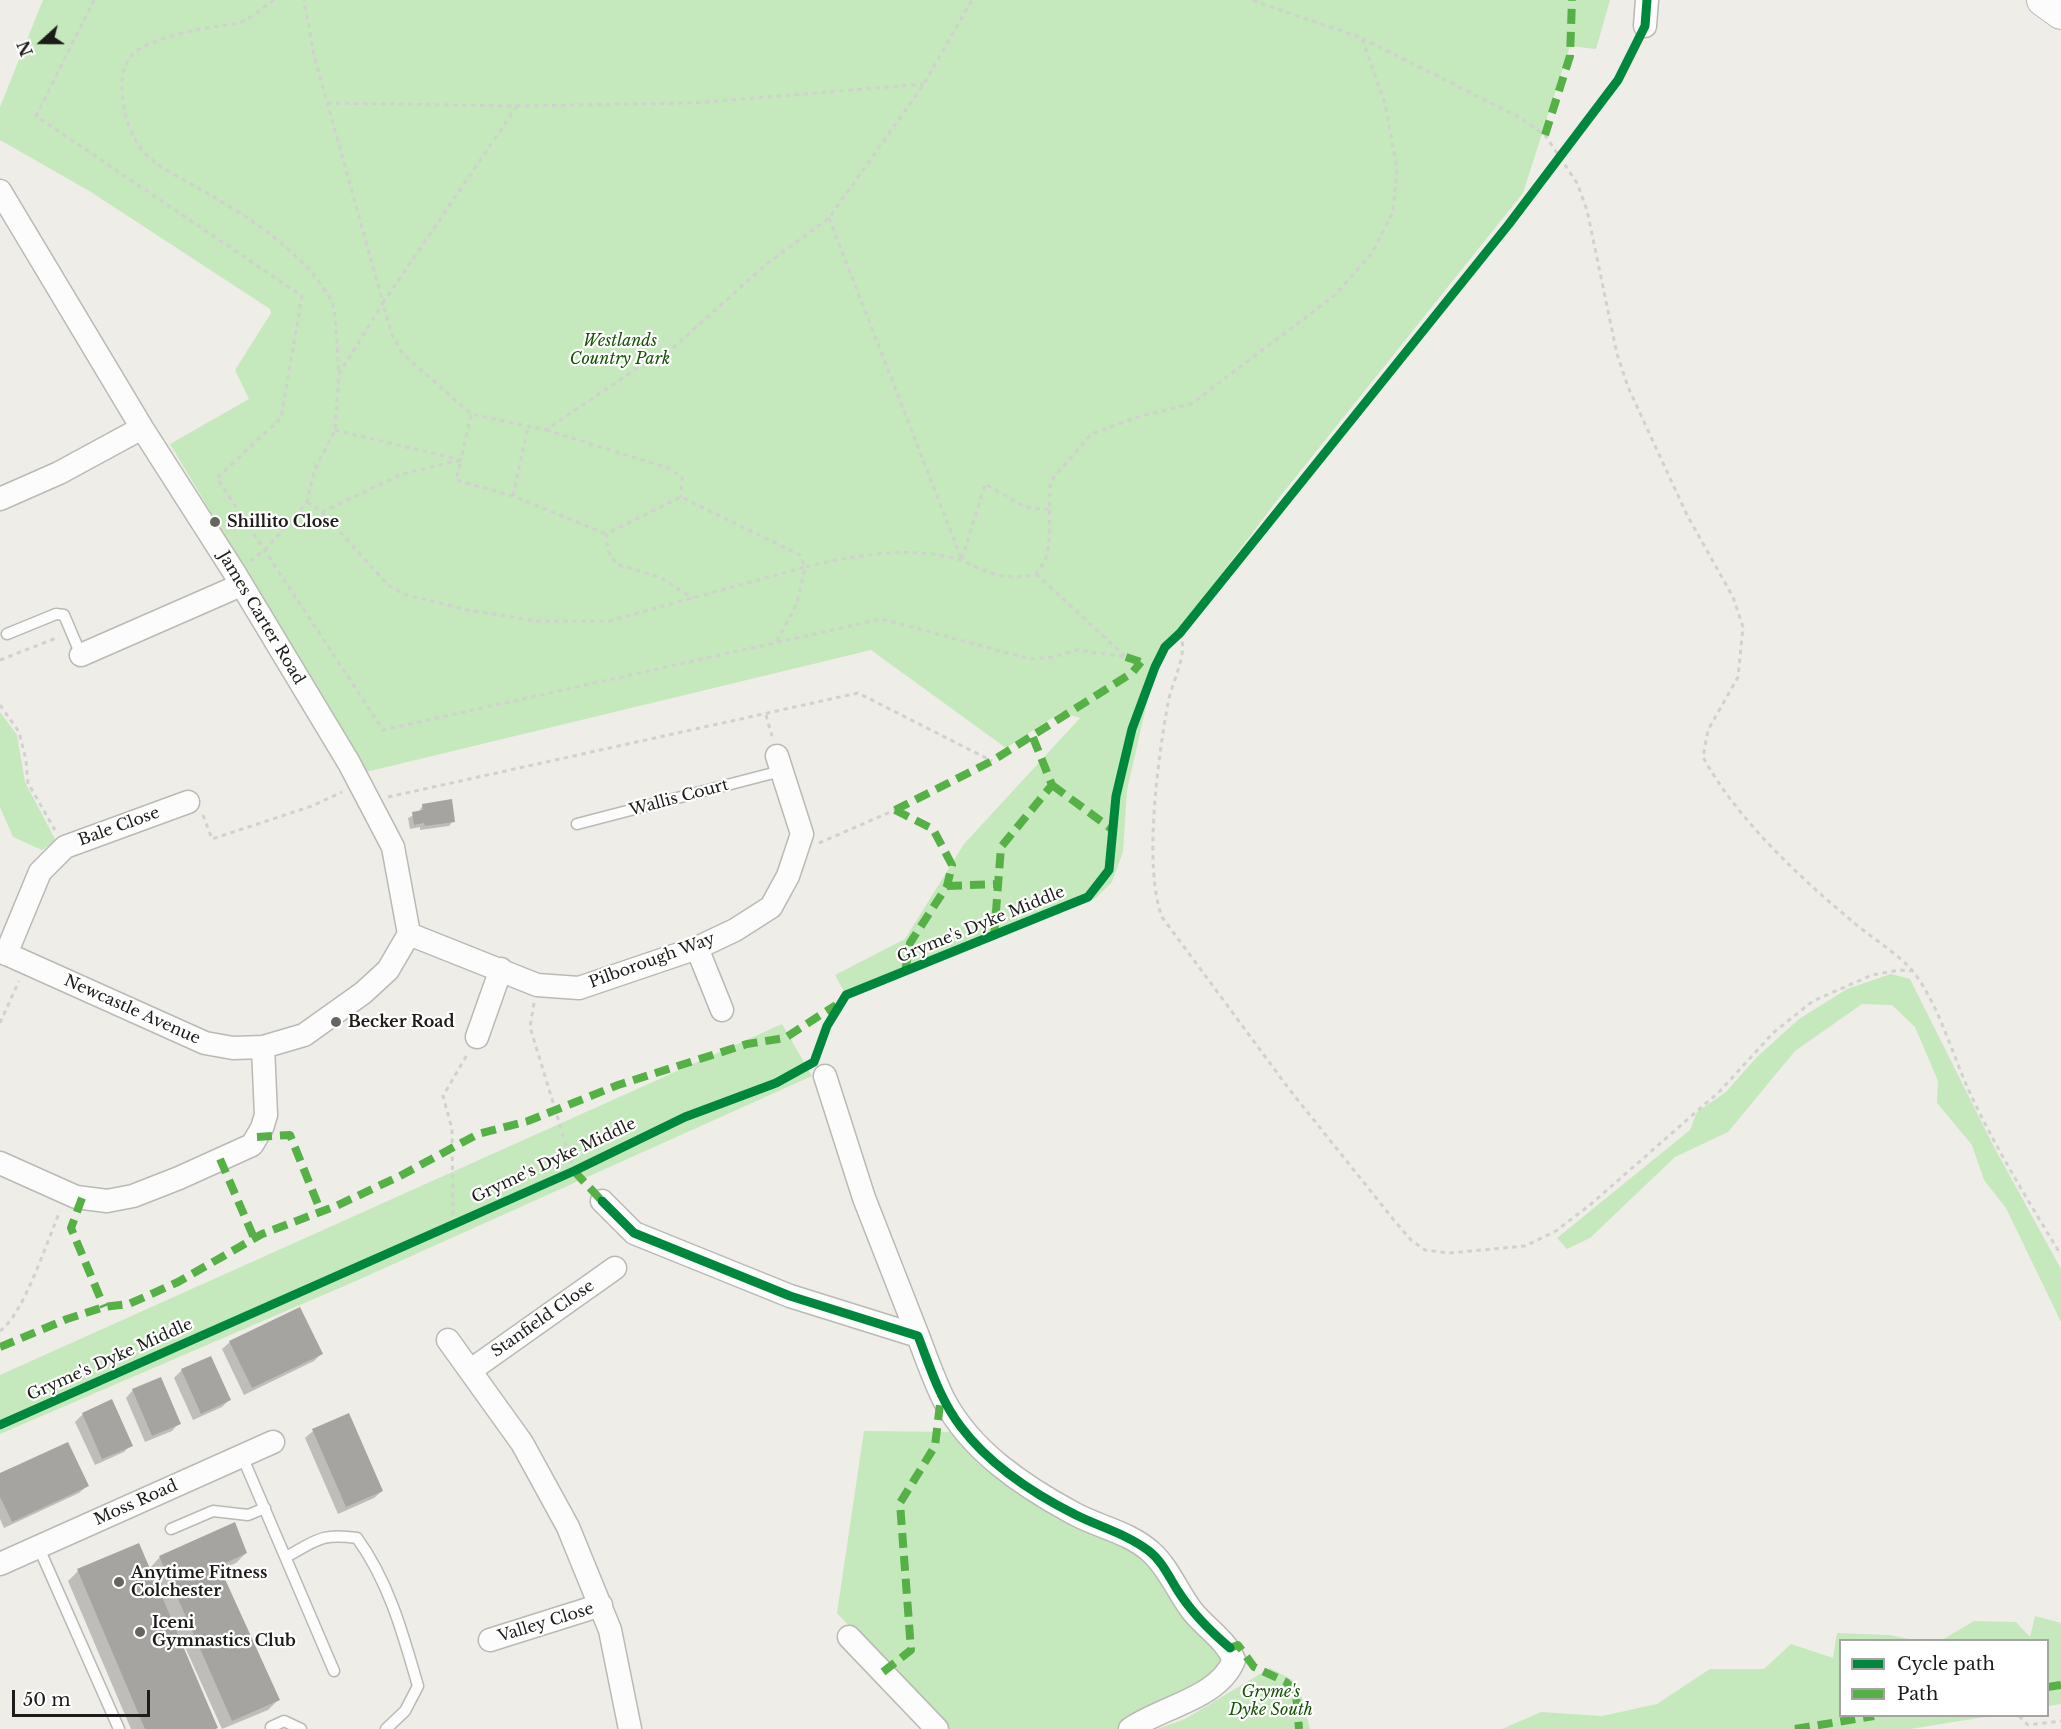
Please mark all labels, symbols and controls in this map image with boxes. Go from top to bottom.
north arrow [12,12,72,72]
text: N [13,38,37,59]
park label: Westlands Country Park [570,331,670,369]
place label: Shillito Close [227,512,339,532]
marker: Shillito Close [208,515,222,529]
street label: James Carter Road [214,548,308,688]
street label: Wallis Court [627,776,731,820]
street label: Bale Close [76,803,162,851]
street label: Gryme's Dyke Middle [894,883,1068,967]
street label: Pilborough Way [586,929,718,993]
street label: Newcastle Avenue [61,971,203,1049]
place label: Becker Road [348,1012,455,1032]
marker: Becker Road [329,1015,343,1029]
street label: Gryme's Dyke Middle [469,1114,639,1208]
street label: Stanfield Close [488,1276,598,1362]
street label: Gryme's Dyke Middle [24,1315,196,1405]
street label: Moss Road [91,1476,181,1530]
place label: Anytime Fitness Colchester [131,1563,268,1601]
marker: Anytime Fitness Colchester [112,1575,126,1589]
street label: Valley Close [496,1599,596,1647]
place label: Iceni Gymnastics Club [152,1613,296,1651]
marker: Iceni Gymnastics Club [133,1625,147,1639]
legend [1839,1639,2049,1717]
text: Cycle path [1897,1653,1995,1675]
scale bar [15,1678,153,1716]
park label: Gryme's Dyke South [1229,1682,1313,1720]
text: Path [1897,1683,1938,1705]
text: 50 m [23,1689,71,1711]

